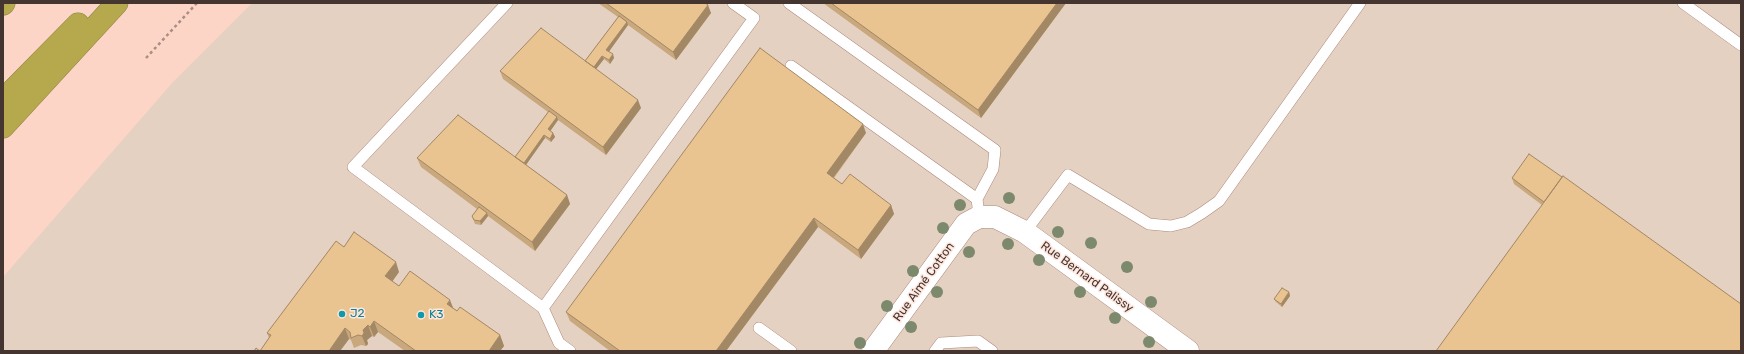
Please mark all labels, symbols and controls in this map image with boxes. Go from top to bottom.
street label: Rue Bernard Palissy [1038,239,1136,315]
street label: Rue Aimé Cotton [890,240,958,324]
place label: J2 [350,307,365,321]
place label: K3 [429,308,443,322]
marker: J2 [337,309,347,319]
marker: K3 [416,310,426,320]

